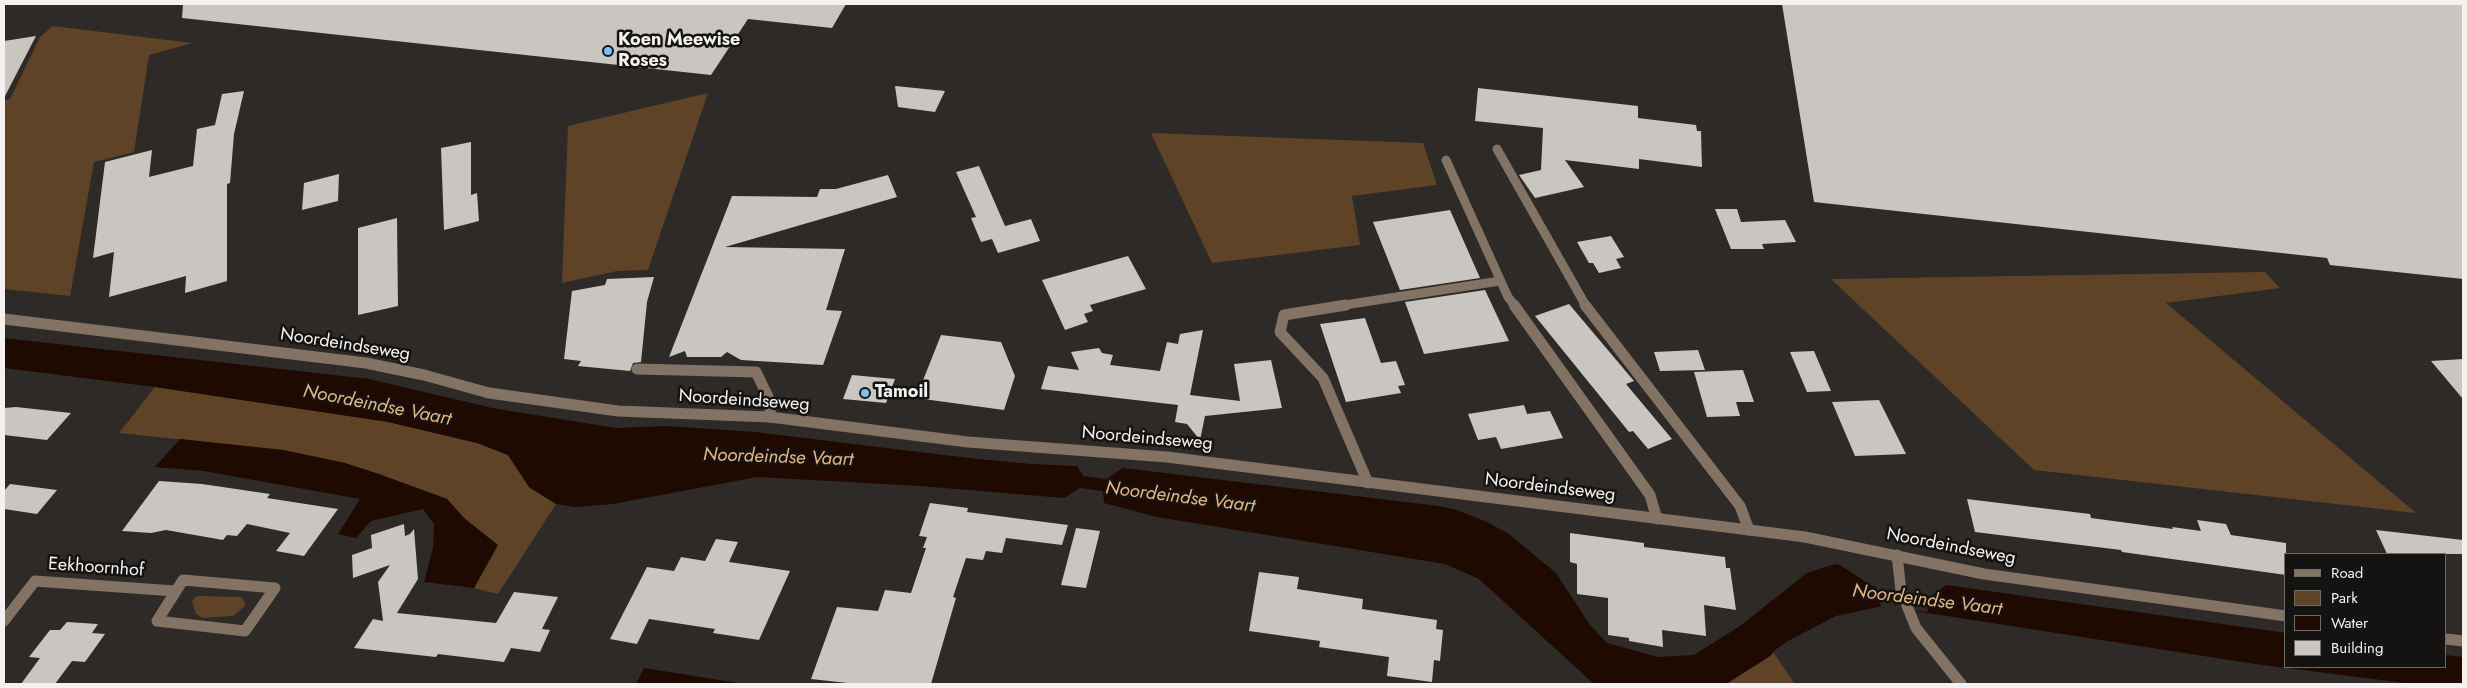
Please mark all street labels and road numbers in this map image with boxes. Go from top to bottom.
street label: Noordeindseweg [278,324,412,366]
street label: Noordeindseweg [678,386,810,416]
street label: Noordeindseweg [1081,423,1213,455]
street label: Noordeindseweg [1483,469,1617,507]
street label: Noordeindseweg [1884,524,2018,570]
street label: Eekhoornhof [47,554,145,582]

